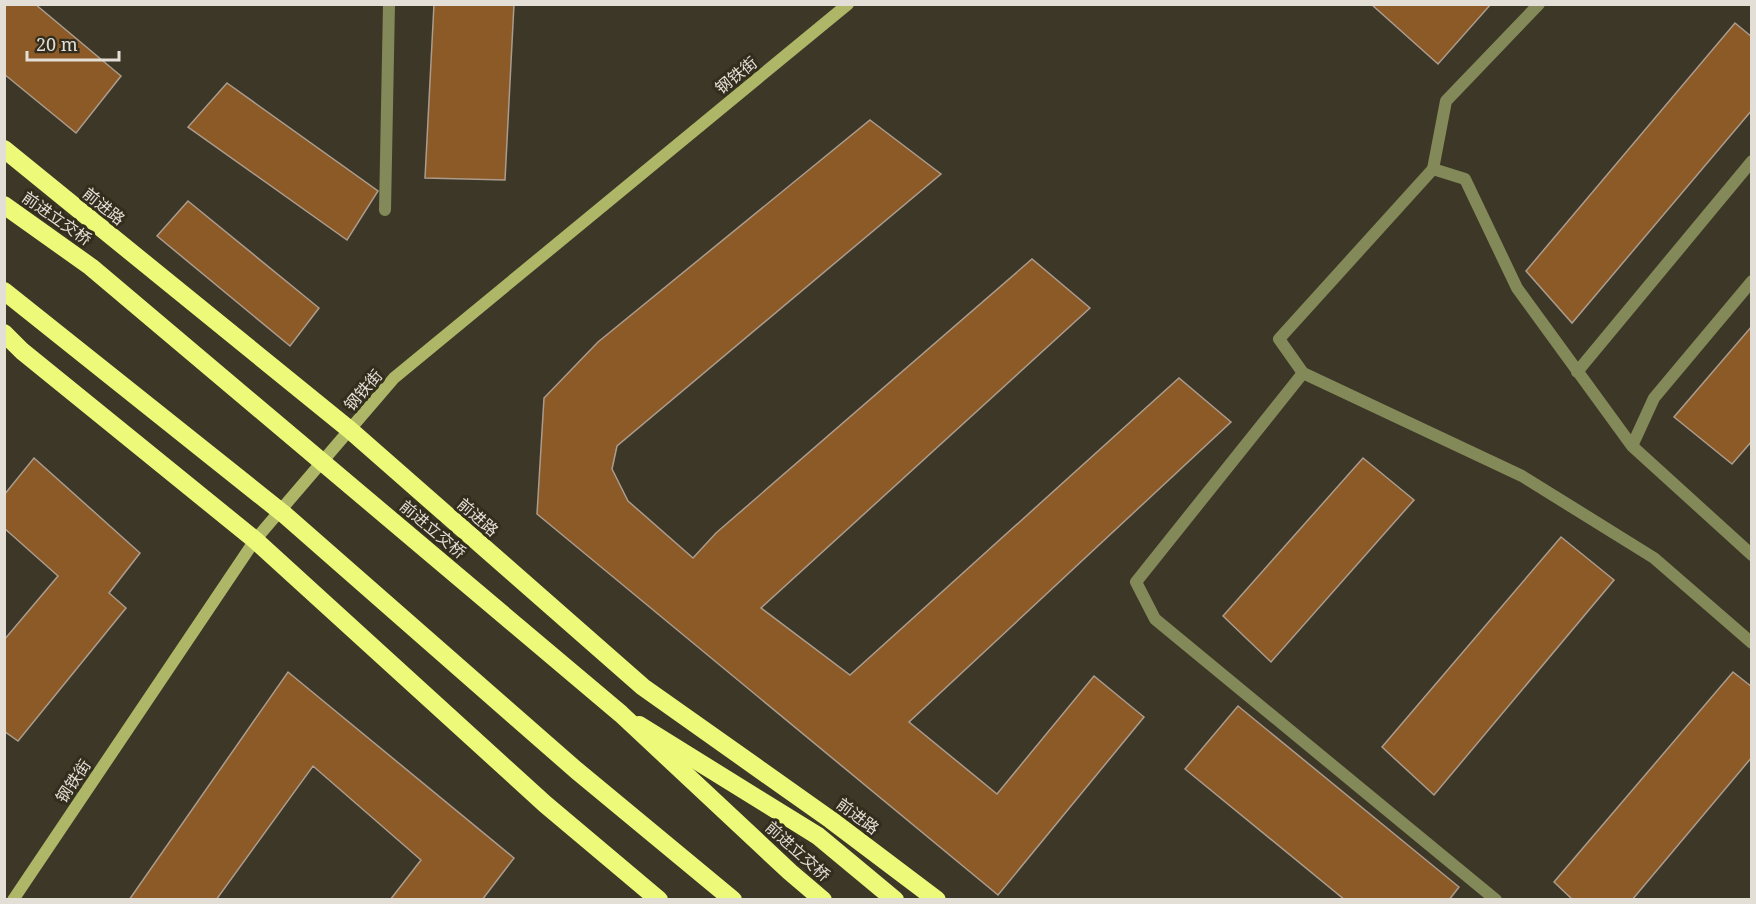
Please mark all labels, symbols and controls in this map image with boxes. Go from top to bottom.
scale bar [27,24,118,62]
text: 20 m [36,32,78,56]
street label: 钢铁街 [710,51,762,99]
street label: 前进路 [78,182,130,230]
street label: 前进立交桥 [18,186,96,250]
street label: 钢铁街 [339,365,387,415]
street label: 前进路 [453,493,503,541]
street label: 前进立交桥 [395,495,471,563]
street label: 钢铁街 [50,755,96,807]
street label: 前进路 [832,793,884,839]
street label: 前进立交桥 [761,816,835,886]

